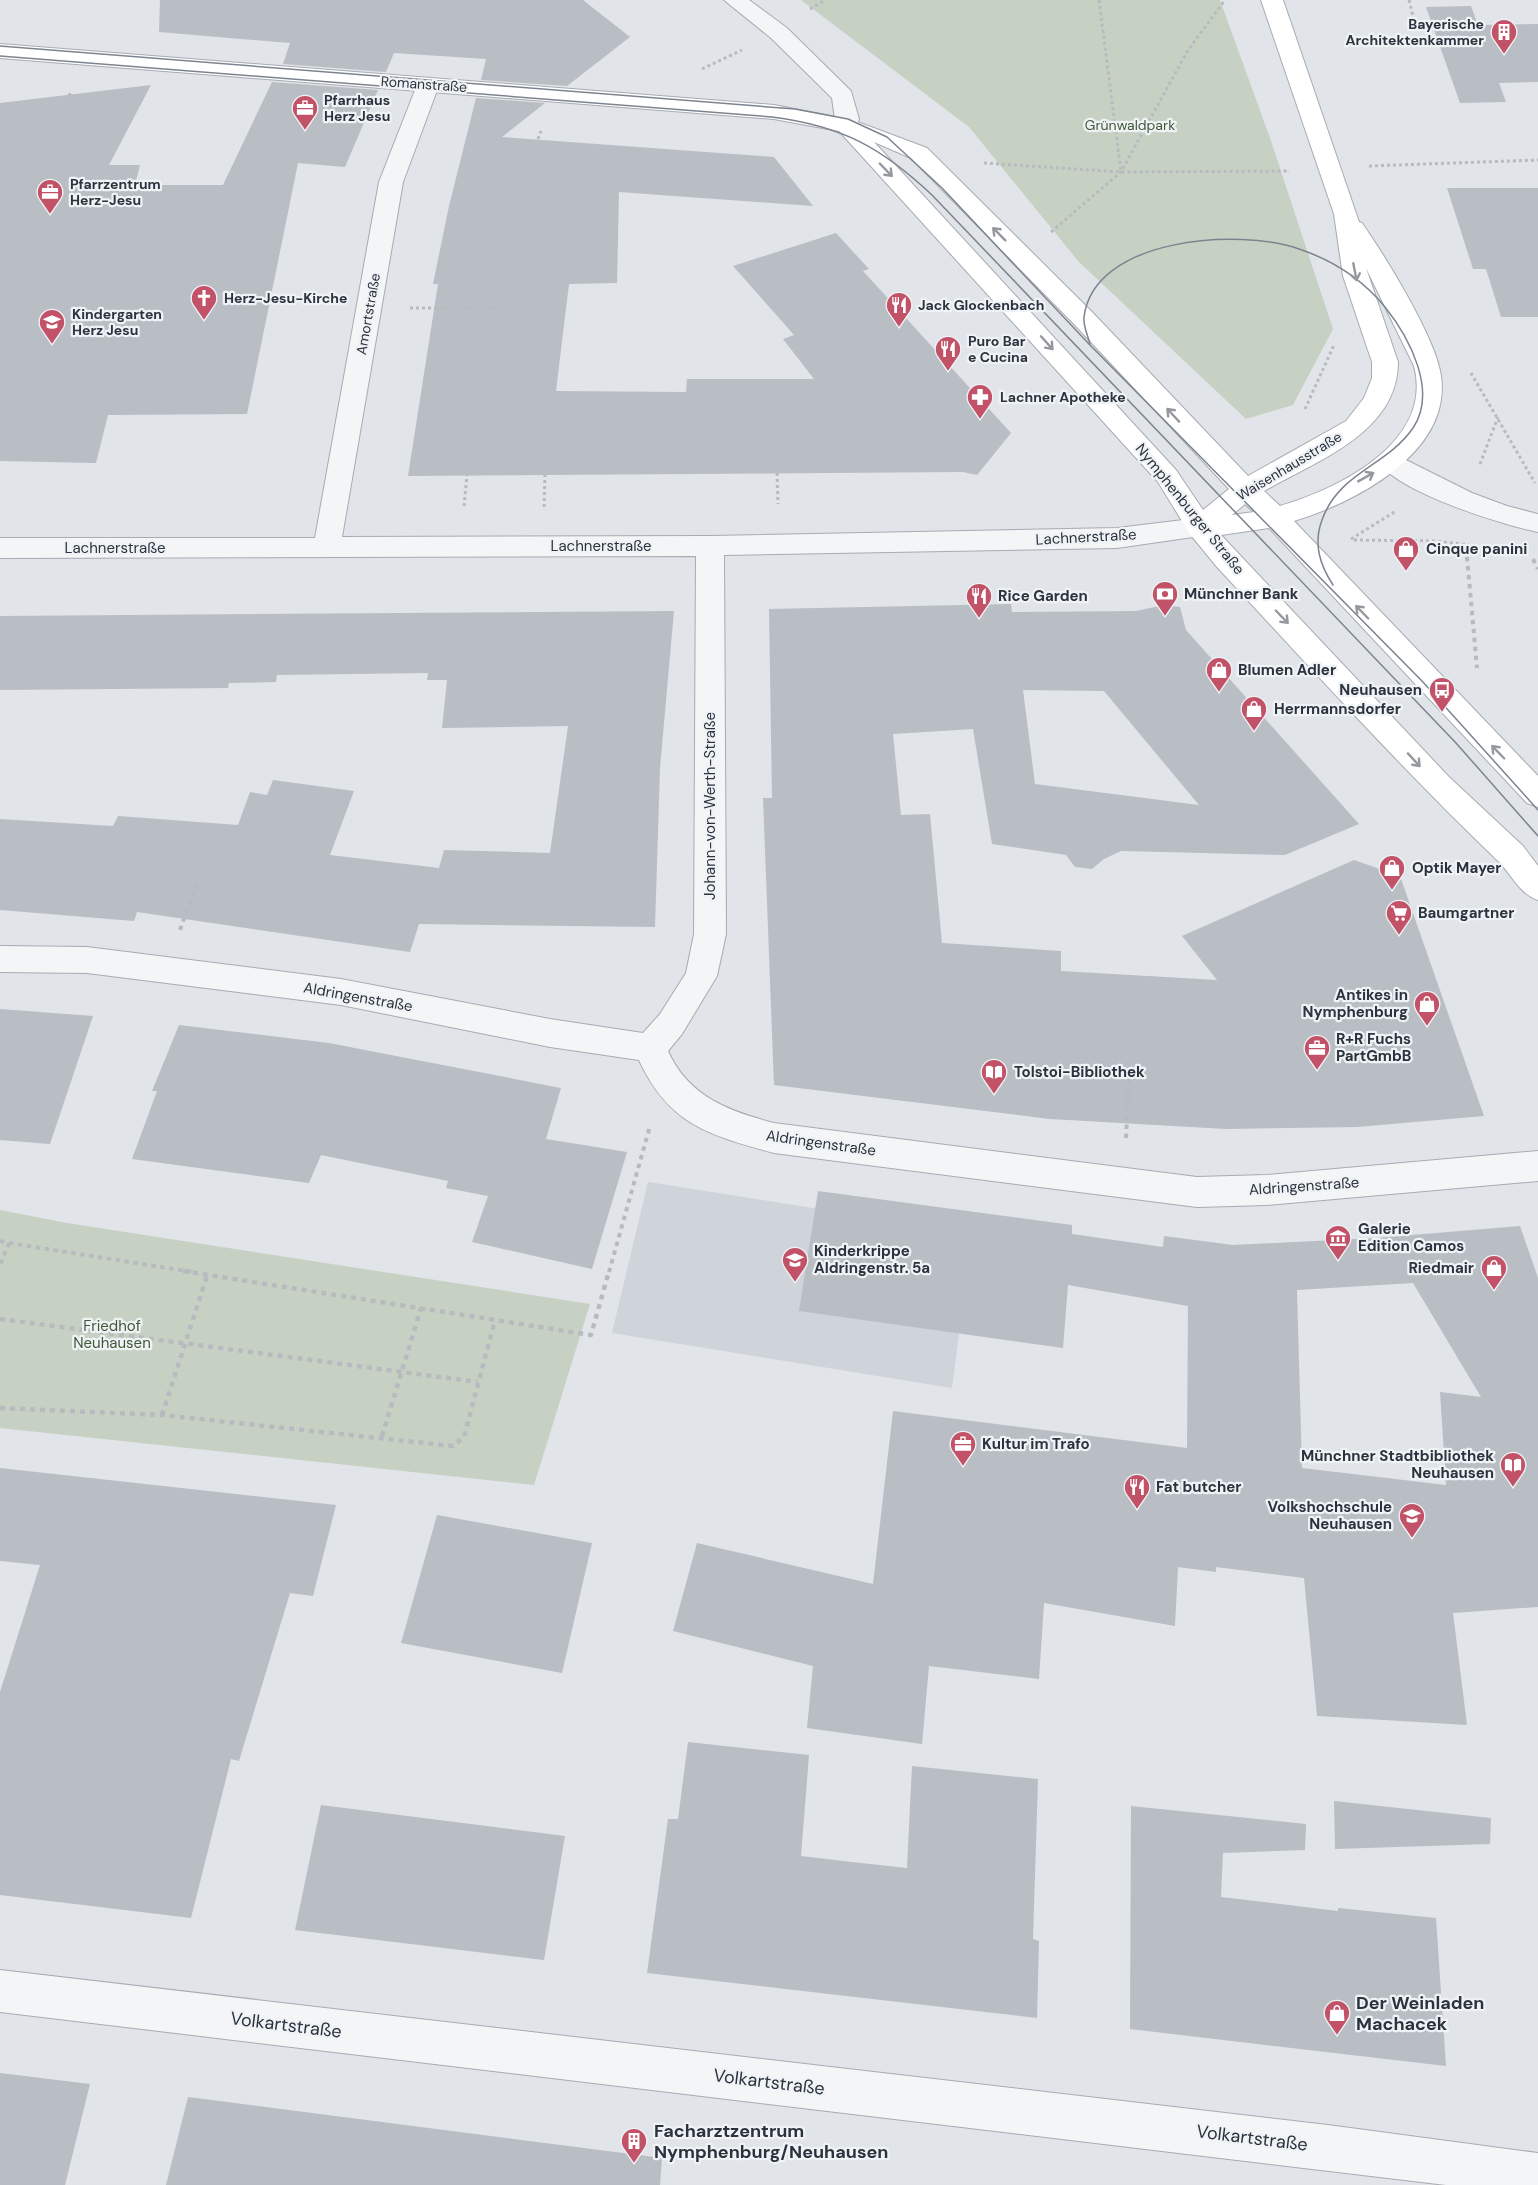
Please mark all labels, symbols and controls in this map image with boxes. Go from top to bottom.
place label: Bayerische Architektenkammer [1346,15,1484,49]
building icon: Bayerische Architektenkammer [1489,17,1519,55]
street label: Romanstraße [380,72,468,96]
place label: Pfarrhaus Herz Jesu [324,91,390,125]
office icon: Pfarrhaus Herz Jesu [290,93,320,131]
park label: Grünwaldpark [1085,116,1175,134]
one-way arrow [878,162,893,177]
place label: Pfarrzentrum Herz-Jesu [70,175,161,209]
office icon: Pfarrzentrum Herz-Jesu [35,177,65,215]
one-way arrow [991,226,1006,241]
one-way arrow [1350,261,1361,281]
street label: Amortstraße [352,272,384,356]
church icon: Herz-Jesu-Kirche [189,283,219,321]
place label: Herz-Jesu-Kirche [224,289,347,307]
restaurant icon: Jack Glockenbach [884,290,914,328]
place label: Jack Glockenbach [918,296,1044,314]
place label: Kindergarten Herz Jesu [72,305,162,339]
school or university icon: Kindergarten Herz Jesu [37,307,67,345]
place label: Puro Bar e Cucina [968,332,1028,366]
restaurant icon: Puro Bar e Cucina [933,334,963,372]
one-way arrow [1040,336,1054,351]
pharmacy icon: Lachner Apotheke [965,382,995,420]
place label: Lachner Apotheke [1000,388,1126,406]
one-way arrow [1166,408,1180,423]
street label: Waisenhausstraße [1233,427,1345,505]
street label: Nymphenburger Straße [1131,439,1249,579]
one-way arrow [1358,470,1375,482]
street label: Lachnerstraße [1035,524,1137,550]
shop icon: Cinque panini [1391,534,1421,572]
street label: Lachnerstraße [551,536,651,556]
street label: Lachnerstraße [65,538,165,558]
place label: Cinque panini [1426,539,1527,559]
bank icon: Münchner Bank [1150,579,1180,617]
restaurant icon: Rice Garden [964,581,994,619]
place label: Münchner Bank [1184,584,1299,604]
place label: Rice Garden [998,586,1088,606]
one-way arrow [1355,604,1370,619]
one-way arrow [1274,609,1289,624]
shop icon: Blumen Adler [1204,655,1234,693]
place label: Blumen Adler [1238,660,1336,680]
bus stop icon: Neuhausen [1427,675,1457,713]
place label: Neuhausen [1339,680,1422,700]
shop icon: Herrmannsdorfer [1239,694,1269,732]
place label: Herrmannsdorfer [1274,699,1401,719]
street label: Johann-von-Werth-Straße [700,712,720,900]
one-way arrow [1491,745,1505,760]
one-way arrow [1407,752,1422,767]
shop icon: Optik Mayer [1377,853,1407,891]
place label: Optik Mayer [1412,858,1501,878]
supermarket icon: Baumgartner [1384,898,1414,936]
place label: Baumgartner [1418,903,1515,923]
street label: Aldringenstraße [302,978,414,1016]
place label: Antikes in Nymphenburg [1303,985,1408,1022]
shop icon: Antikes in Nymphenburg [1412,989,1442,1027]
place label: R+R Fuchs PartGmbB [1336,1029,1411,1066]
office icon: R+R Fuchs PartGmbB [1302,1033,1332,1071]
library icon: Tolstoi-Bibliothek [979,1057,1009,1095]
place label: Tolstoi-Bibliothek [1014,1062,1145,1082]
street label: Aldringenstraße [765,1125,877,1161]
street label: Aldringenstraße [1248,1172,1360,1200]
place label: Galerie Edition Camos [1358,1219,1464,1256]
museum icon: Galerie Edition Camos [1323,1223,1353,1261]
place label: Kinderkrippe Aldringenstr. 5a [814,1241,930,1278]
school or university icon: Kinderkrippe Aldringenstr. 5a [780,1245,810,1283]
shop icon: Riedmair [1479,1253,1509,1291]
place label: Riedmair [1408,1258,1474,1278]
park label: Friedhof Neuhausen [73,1316,151,1353]
office icon: Kultur im Trafo [948,1429,978,1467]
place label: Kultur im Trafo [982,1434,1090,1454]
place label: Münchner Stadtbibliothek Neuhausen [1301,1446,1494,1483]
library icon: Münchner Stadtbibliothek Neuhausen [1498,1450,1528,1488]
restaurant icon: Fat butcher [1122,1472,1152,1510]
place label: Fat butcher [1156,1477,1241,1497]
place label: Volkshochschule Neuhausen [1267,1497,1392,1534]
school or university icon: Volkshochschule Neuhausen [1397,1501,1427,1539]
place label: Der Weinladen Machacek [1356,1991,1484,2036]
shop icon: Der Weinladen Machacek [1322,1998,1352,2036]
street label: Volkartstraße [229,2006,343,2044]
street label: Volkartstraße [712,2063,826,2101]
place label: Facharztzentrum Nymphenburg/Neuhausen [654,2119,888,2164]
street label: Volkartstraße [1195,2119,1309,2157]
building icon: Facharztzentrum Nymphenburg/Neuhausen [619,2126,649,2164]

